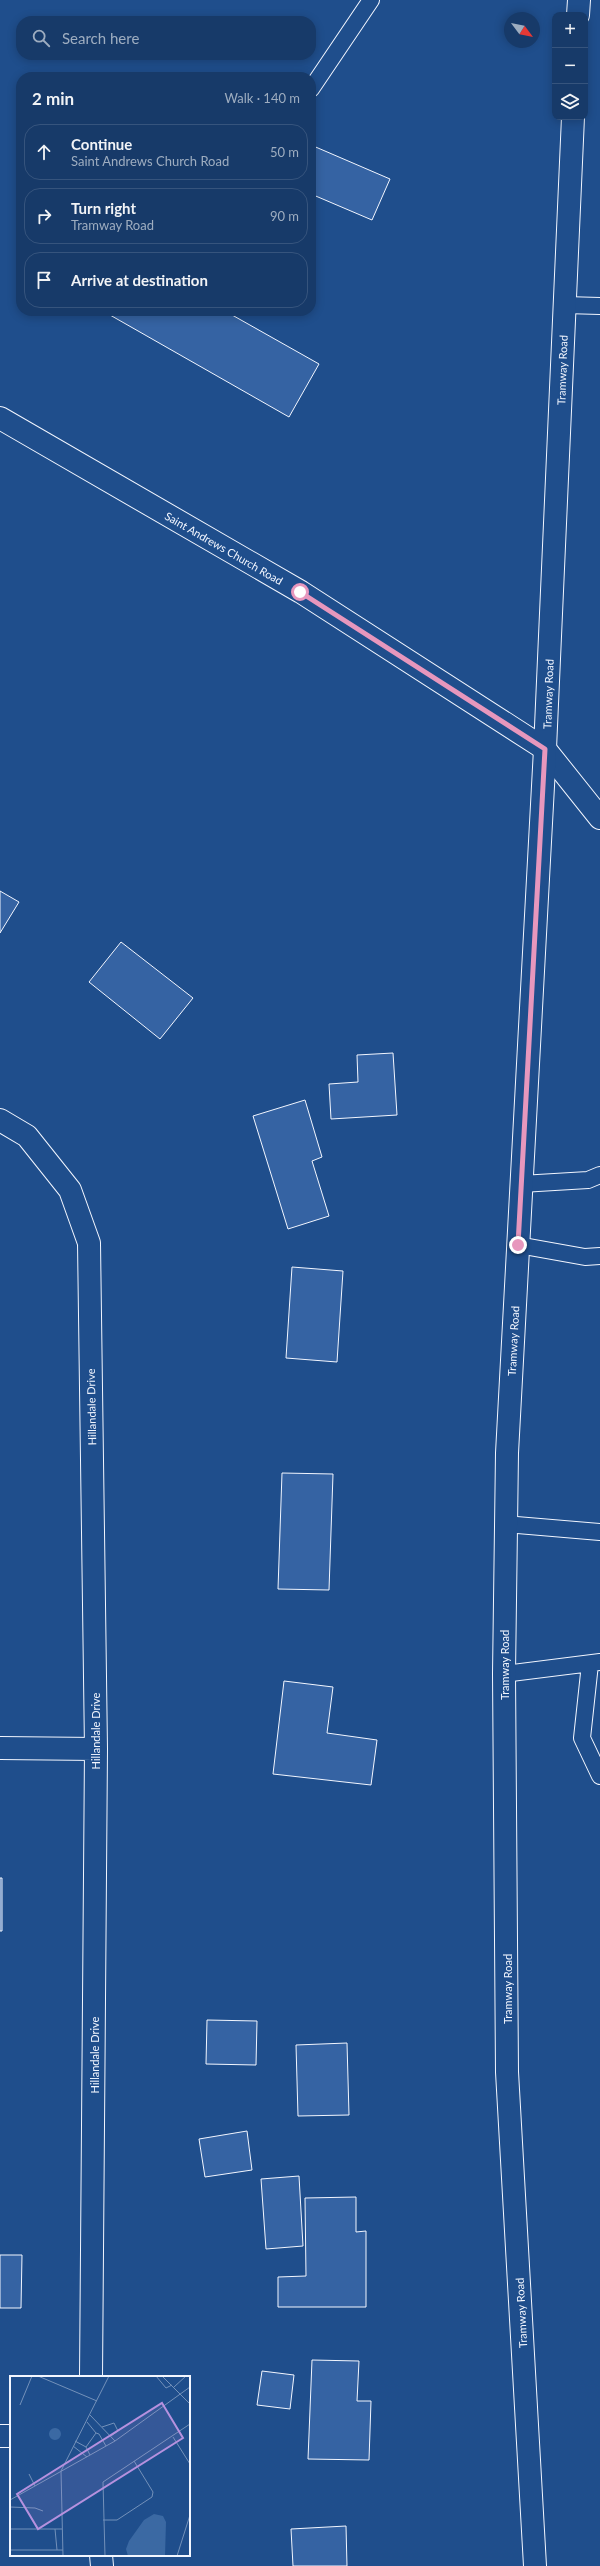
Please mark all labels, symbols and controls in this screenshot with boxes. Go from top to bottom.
north arrow [504,12,540,48]
map controls [552,12,588,120]
button: + [552,12,588,48]
search box [16,16,316,60]
icon: search [30,27,52,49]
text: Search here [62,29,139,47]
button: − [552,48,588,84]
button: layers [552,84,588,120]
text: 2 min [32,88,74,109]
text: Walk · 140 m [224,90,300,106]
text: Continue [71,135,132,153]
icon: ahead [33,141,55,163]
text: 50 m [270,144,299,160]
text: Saint Andrews Church Road [71,153,229,169]
text: Turn right [71,199,136,217]
icon: right [33,205,55,227]
text: 90 m [270,208,299,224]
text: Tramway Road [71,217,154,233]
icon: arrive [33,269,55,291]
text: Arrive at destination [71,271,208,289]
street label: Tramway Road [554,335,570,405]
street label: Saint Andrews Church Road [163,509,285,587]
route start [291,583,309,601]
street label: Tramway Road [540,659,556,729]
route end [509,1236,527,1254]
street label: Tramway Road [505,1306,521,1376]
street label: Hillandale Drive [84,1368,98,1446]
street label: Tramway Road [498,1630,511,1700]
street label: Hillandale Drive [89,1692,102,1769]
street label: Tramway Road [501,1954,514,2024]
street label: Hillandale Drive [88,2016,101,2093]
street label: Tramway Road [513,2278,529,2348]
inset map [10,2376,190,2556]

